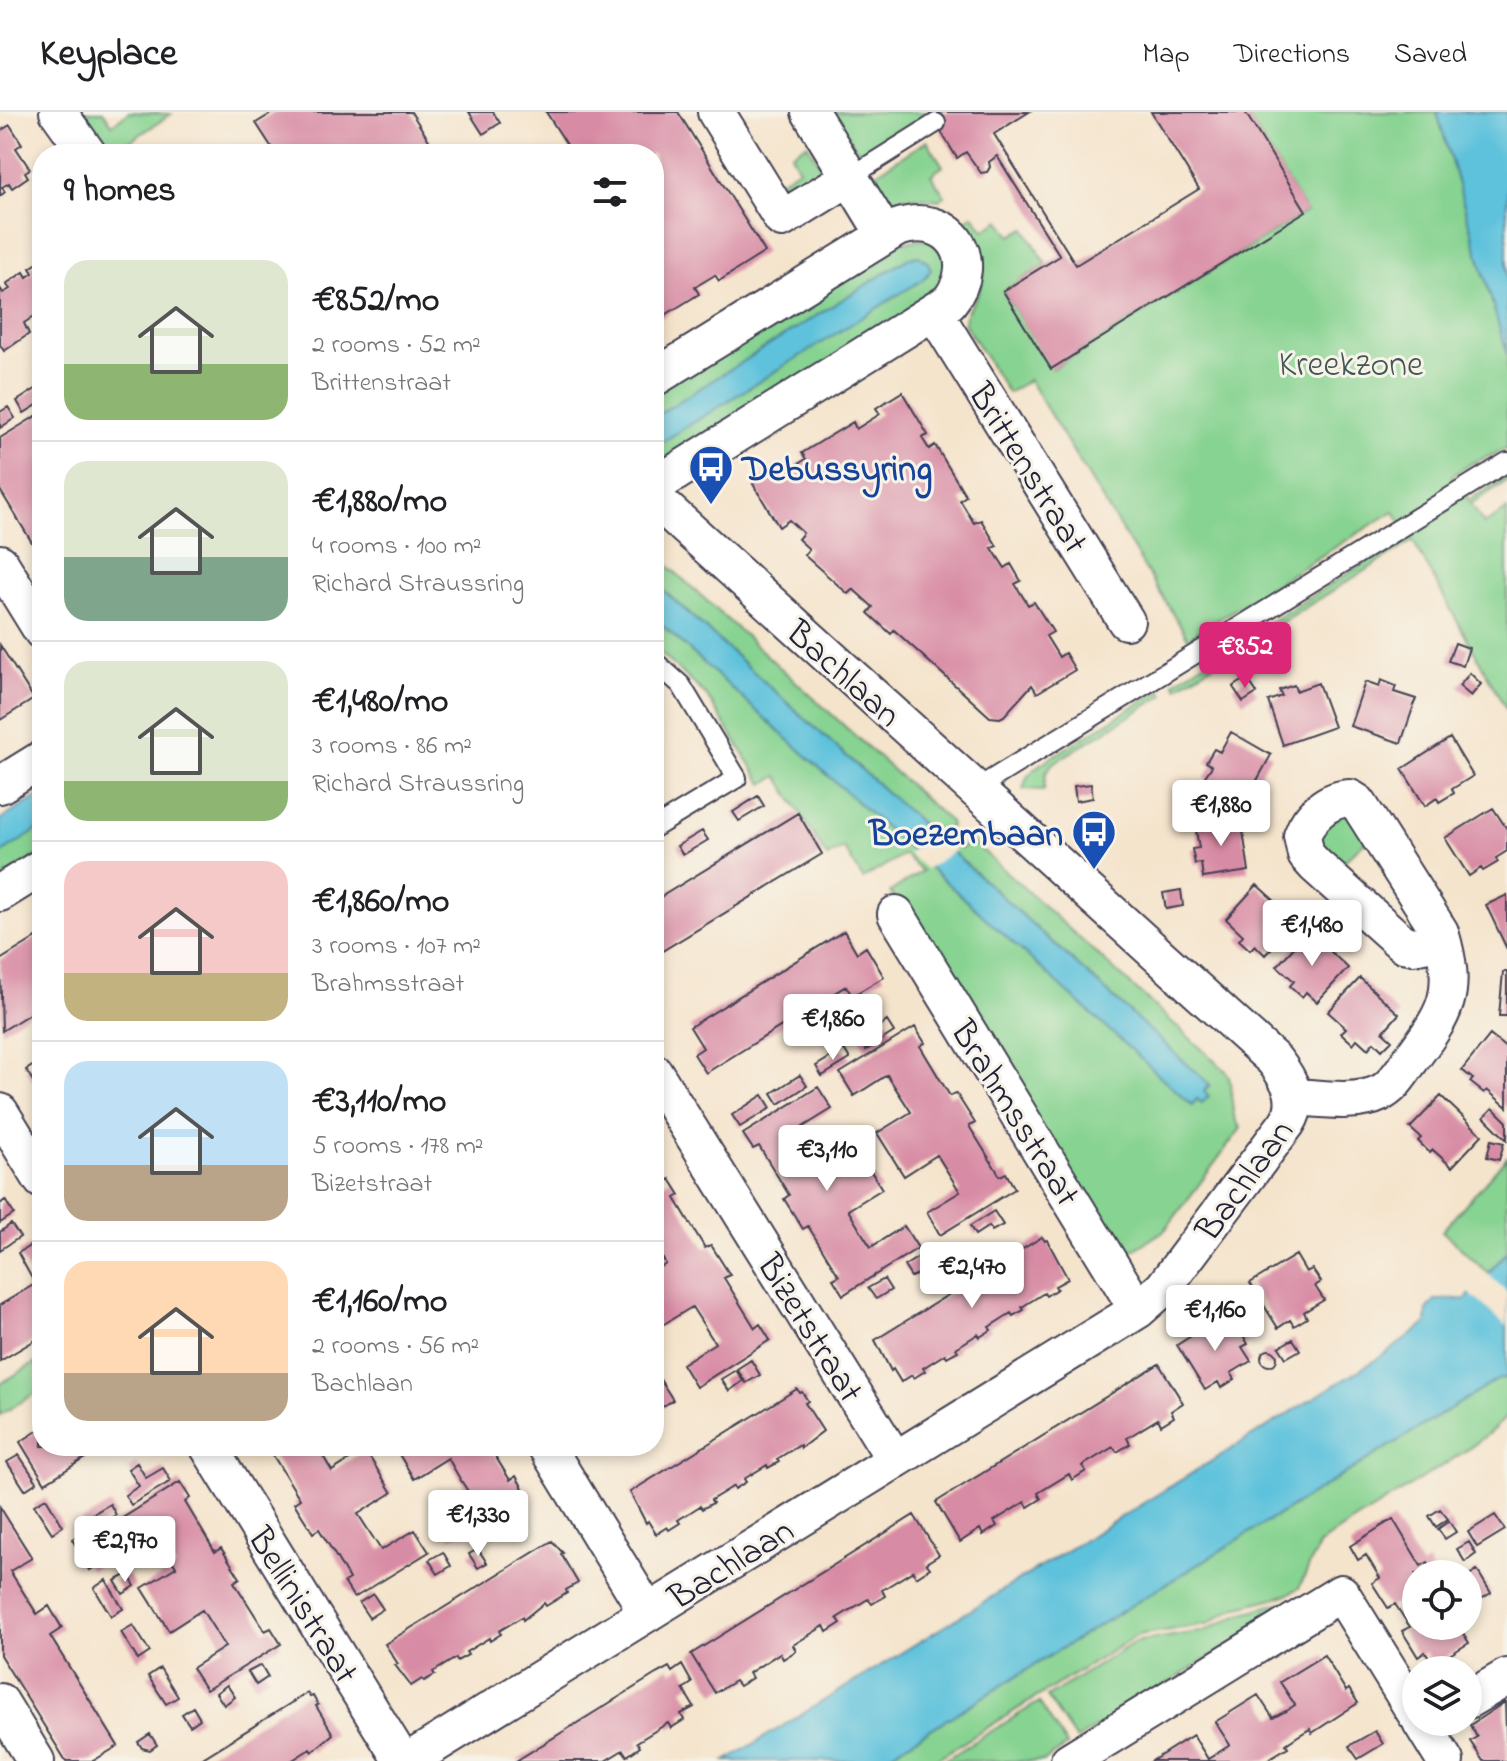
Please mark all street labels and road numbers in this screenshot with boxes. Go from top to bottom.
street label: Brittenstraat [952,373,1100,565]
street label: Bachlaan [772,608,912,742]
street label: Brahmsstraat [934,1010,1091,1218]
street label: Bachlaan [1184,1110,1309,1254]
street label: Bizetstraat [741,1244,875,1414]
street label: Bachlaan [658,1506,806,1626]
street label: Bellinistraat [232,1517,370,1695]

